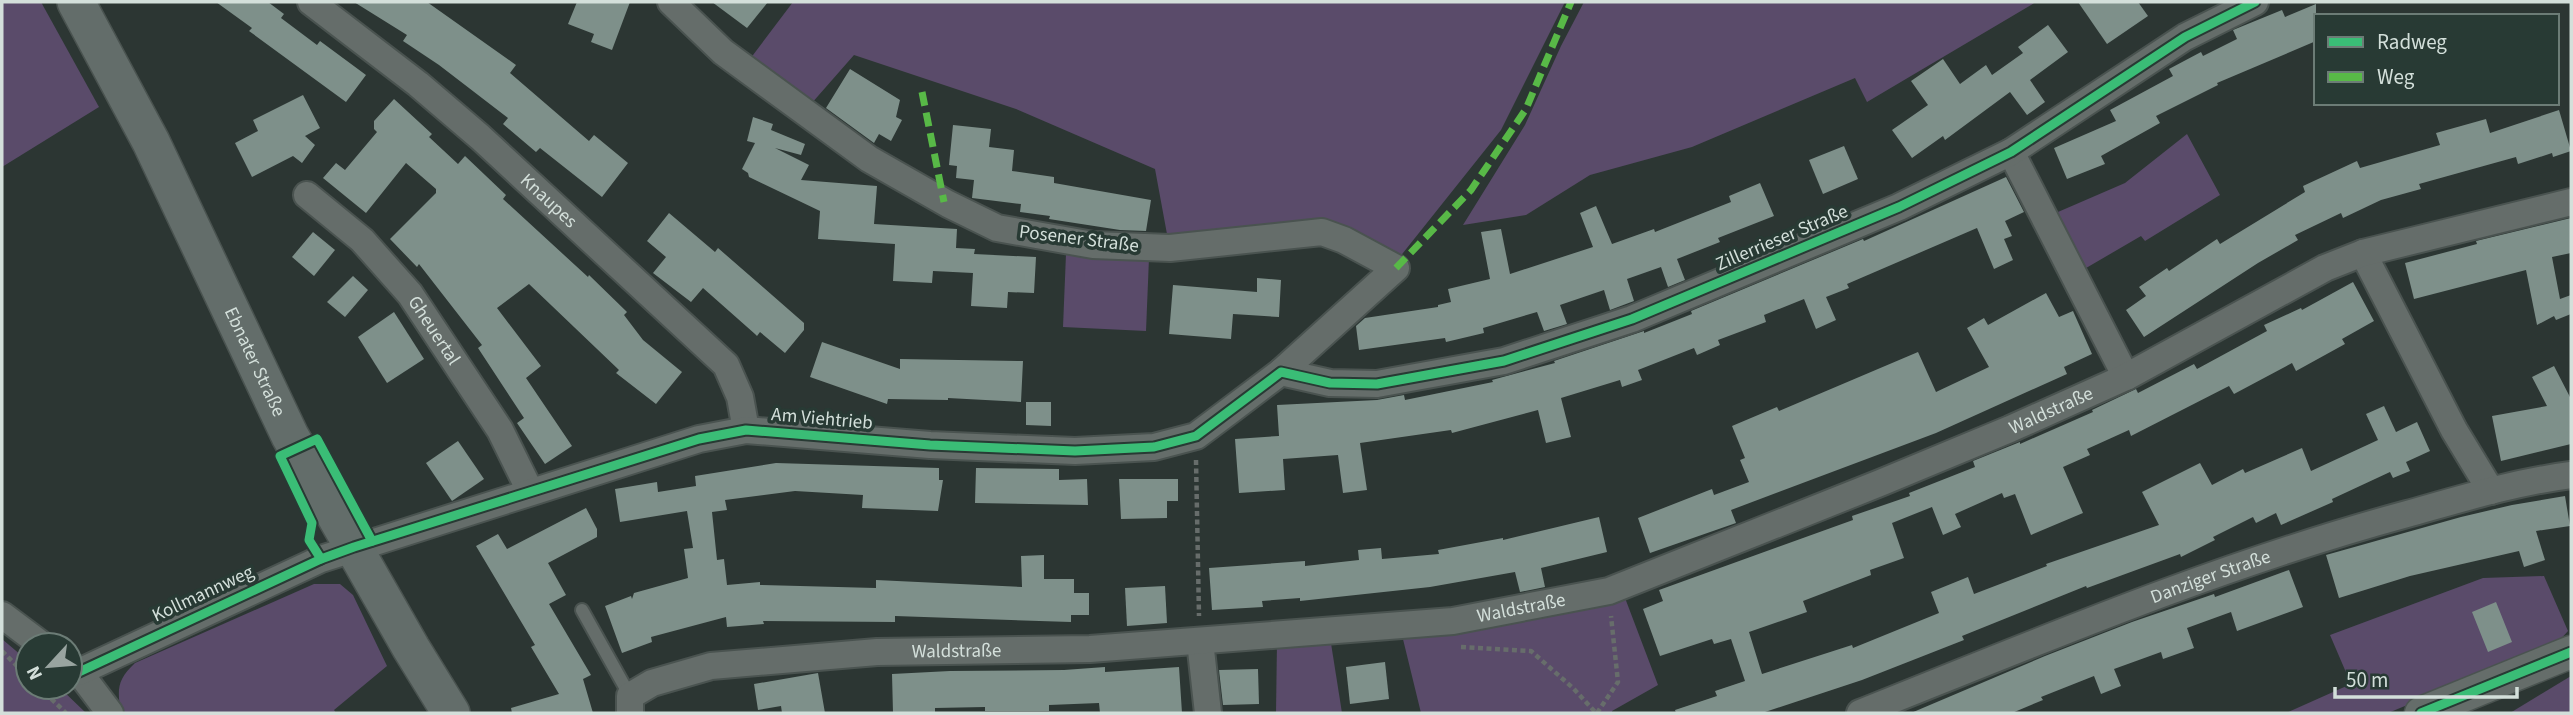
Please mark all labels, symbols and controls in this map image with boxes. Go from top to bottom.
legend [2314,14,2559,105]
text: Radweg [2377,27,2447,57]
text: Weg [2377,62,2415,92]
street label: Knaupes [514,167,583,234]
street label: Zillerrieser Straße [1712,198,1852,278]
street label: Posener Straße [1018,218,1140,260]
street label: Gheuertal [401,290,467,371]
street label: Ebnater Straße [217,302,292,421]
street label: Waldstraße [2005,380,2098,441]
street label: Am Viehtrieb [770,401,874,437]
street label: Danziger Straße [2146,543,2274,611]
street label: Kollmannweg [148,558,259,629]
street label: Waldstraße [1474,586,1568,630]
north arrow [14,631,84,701]
street label: Waldstraße [911,637,1002,665]
scale bar [2335,656,2517,700]
text: N [20,661,50,684]
text: 50 m [2346,665,2388,695]

